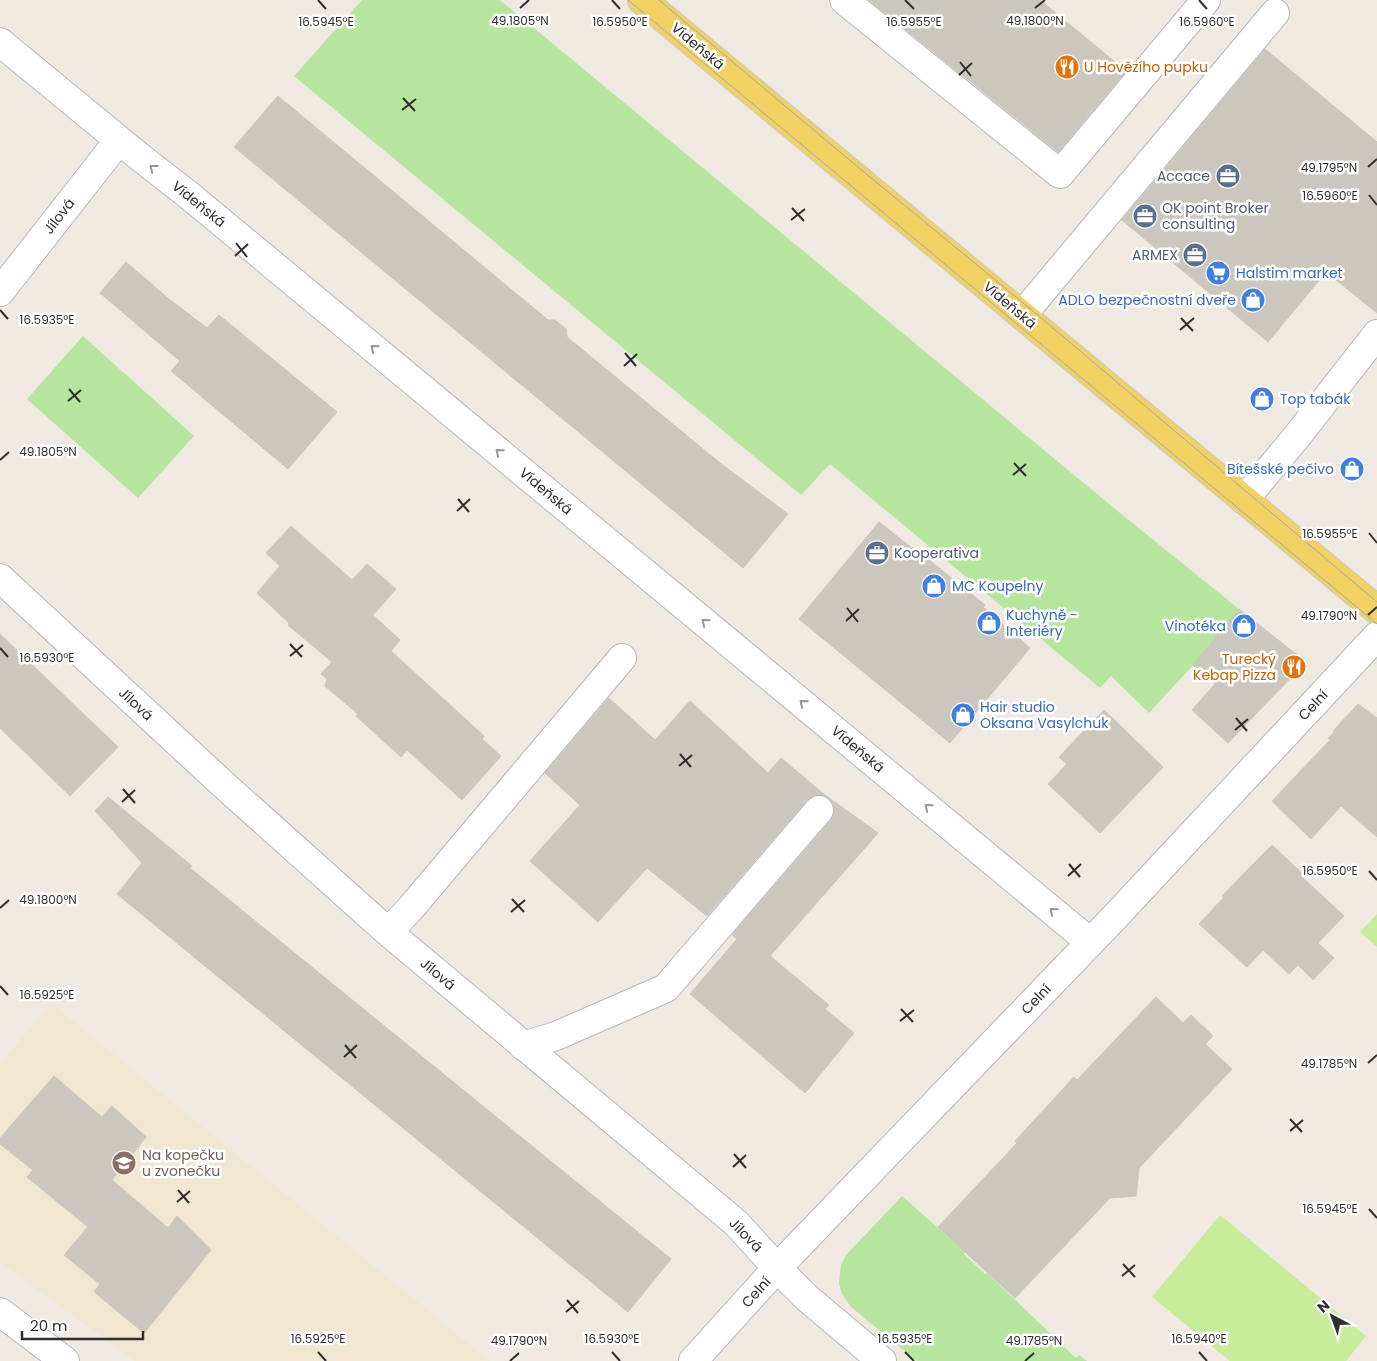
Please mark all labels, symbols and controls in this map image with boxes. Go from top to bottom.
text: 49.1805°N [491,12,549,29]
text: 49.1800°N [1006,12,1064,29]
text: 16.5945°E [298,13,354,30]
text: 16.5950°E [592,13,648,30]
text: 16.5955°E [886,13,942,30]
text: 16.5960°E [1179,13,1235,30]
street label: Vídeňská [667,18,729,74]
restaurant icon: U Hovězího pupku [1054,54,1080,80]
place label: U Hovězího pupku [1084,57,1208,77]
text: 49.1795°N [1301,159,1357,176]
office icon: Accace [1215,163,1241,189]
one-way arrow [150,165,159,173]
place label: Accace [1157,166,1210,186]
street label: Vídeňská [168,176,230,232]
text: 16.5960°E [1302,187,1358,204]
street label: Jílová [39,194,79,238]
place label: OK point Broker consulting [1162,198,1269,234]
office icon: OK point Broker consulting [1132,203,1158,229]
office icon: ARMEX [1182,242,1208,268]
place label: ARMEX [1132,245,1178,265]
supermarket icon: Halstim market [1205,260,1231,286]
place label: Halstim market [1236,263,1343,283]
street label: Vídeňská [979,277,1041,333]
shop icon: ADLO bezpečnostní dveře [1240,287,1266,313]
place label: ADLO bezpečnostní dveře [1058,290,1236,310]
text: 16.5935°E [20,311,74,328]
one-way arrow [370,345,379,354]
shop icon: Top tabák [1249,386,1275,412]
place label: Top tabák [1280,389,1351,409]
text: 49.1805°N [19,443,77,460]
one-way arrow [496,449,505,457]
shop icon: Bítešské pečivo [1339,456,1365,482]
place label: Bítešské pečivo [1227,459,1334,479]
street label: Vídeňská [515,463,577,519]
text: 16.5955°E [1302,525,1358,542]
office icon: Kooperativa [864,540,890,566]
place label: Kooperativa [894,543,979,563]
shop icon: MC Koupelny [921,573,947,599]
place label: MC Koupelny [952,576,1043,596]
place label: Kuchyně - Interiéry [1006,605,1078,641]
text: 49.1790°N [1301,607,1357,624]
shop icon: Kuchyně - Interiéry [976,610,1002,636]
shop icon: Vinotéka [1231,613,1257,639]
place label: Vinotéka [1165,616,1226,636]
one-way arrow [702,620,711,628]
text: 16.5930°E [20,649,74,666]
place label: Turecký Kebap Pizza [1193,649,1276,685]
restaurant icon: Turecký Kebap Pizza [1281,654,1307,680]
street label: Jílová [114,683,158,725]
street label: Celní [1294,685,1333,725]
place label: Hair studio Oksana Vasylchuk [980,697,1109,733]
one-way arrow [800,701,809,709]
shop icon: Hair studio Oksana Vasylchuk [950,702,976,728]
street label: Vídeňská [827,721,889,777]
one-way arrow [924,804,933,813]
text: 16.5950°E [1302,862,1358,879]
text: 49.1800°N [19,891,77,908]
one-way arrow [1049,908,1058,917]
street label: Jílová [416,953,460,995]
street label: Celní [1017,979,1056,1019]
text: 16.5925°E [20,986,74,1003]
text: 49.1785°N [1301,1055,1357,1072]
place label: Na kopečku u zvonečku [142,1145,224,1181]
school or university icon: Na kopečku u zvonečku [111,1150,137,1176]
text: 16.5945°E [1302,1200,1358,1217]
street label: Jílová [725,1213,767,1257]
street label: Celní [737,1272,776,1312]
north arrow [1307,1291,1357,1341]
text: N [1313,1295,1334,1317]
scale bar [22,1308,144,1340]
text: 20 m [30,1315,68,1336]
text: 16.5925°E [291,1330,345,1347]
text: 16.5930°E [585,1330,639,1347]
text: 16.5935°E [878,1330,932,1347]
text: 16.5940°E [1171,1330,1227,1347]
text: 49.1790°N [491,1332,547,1349]
text: 49.1785°N [1006,1332,1062,1349]

